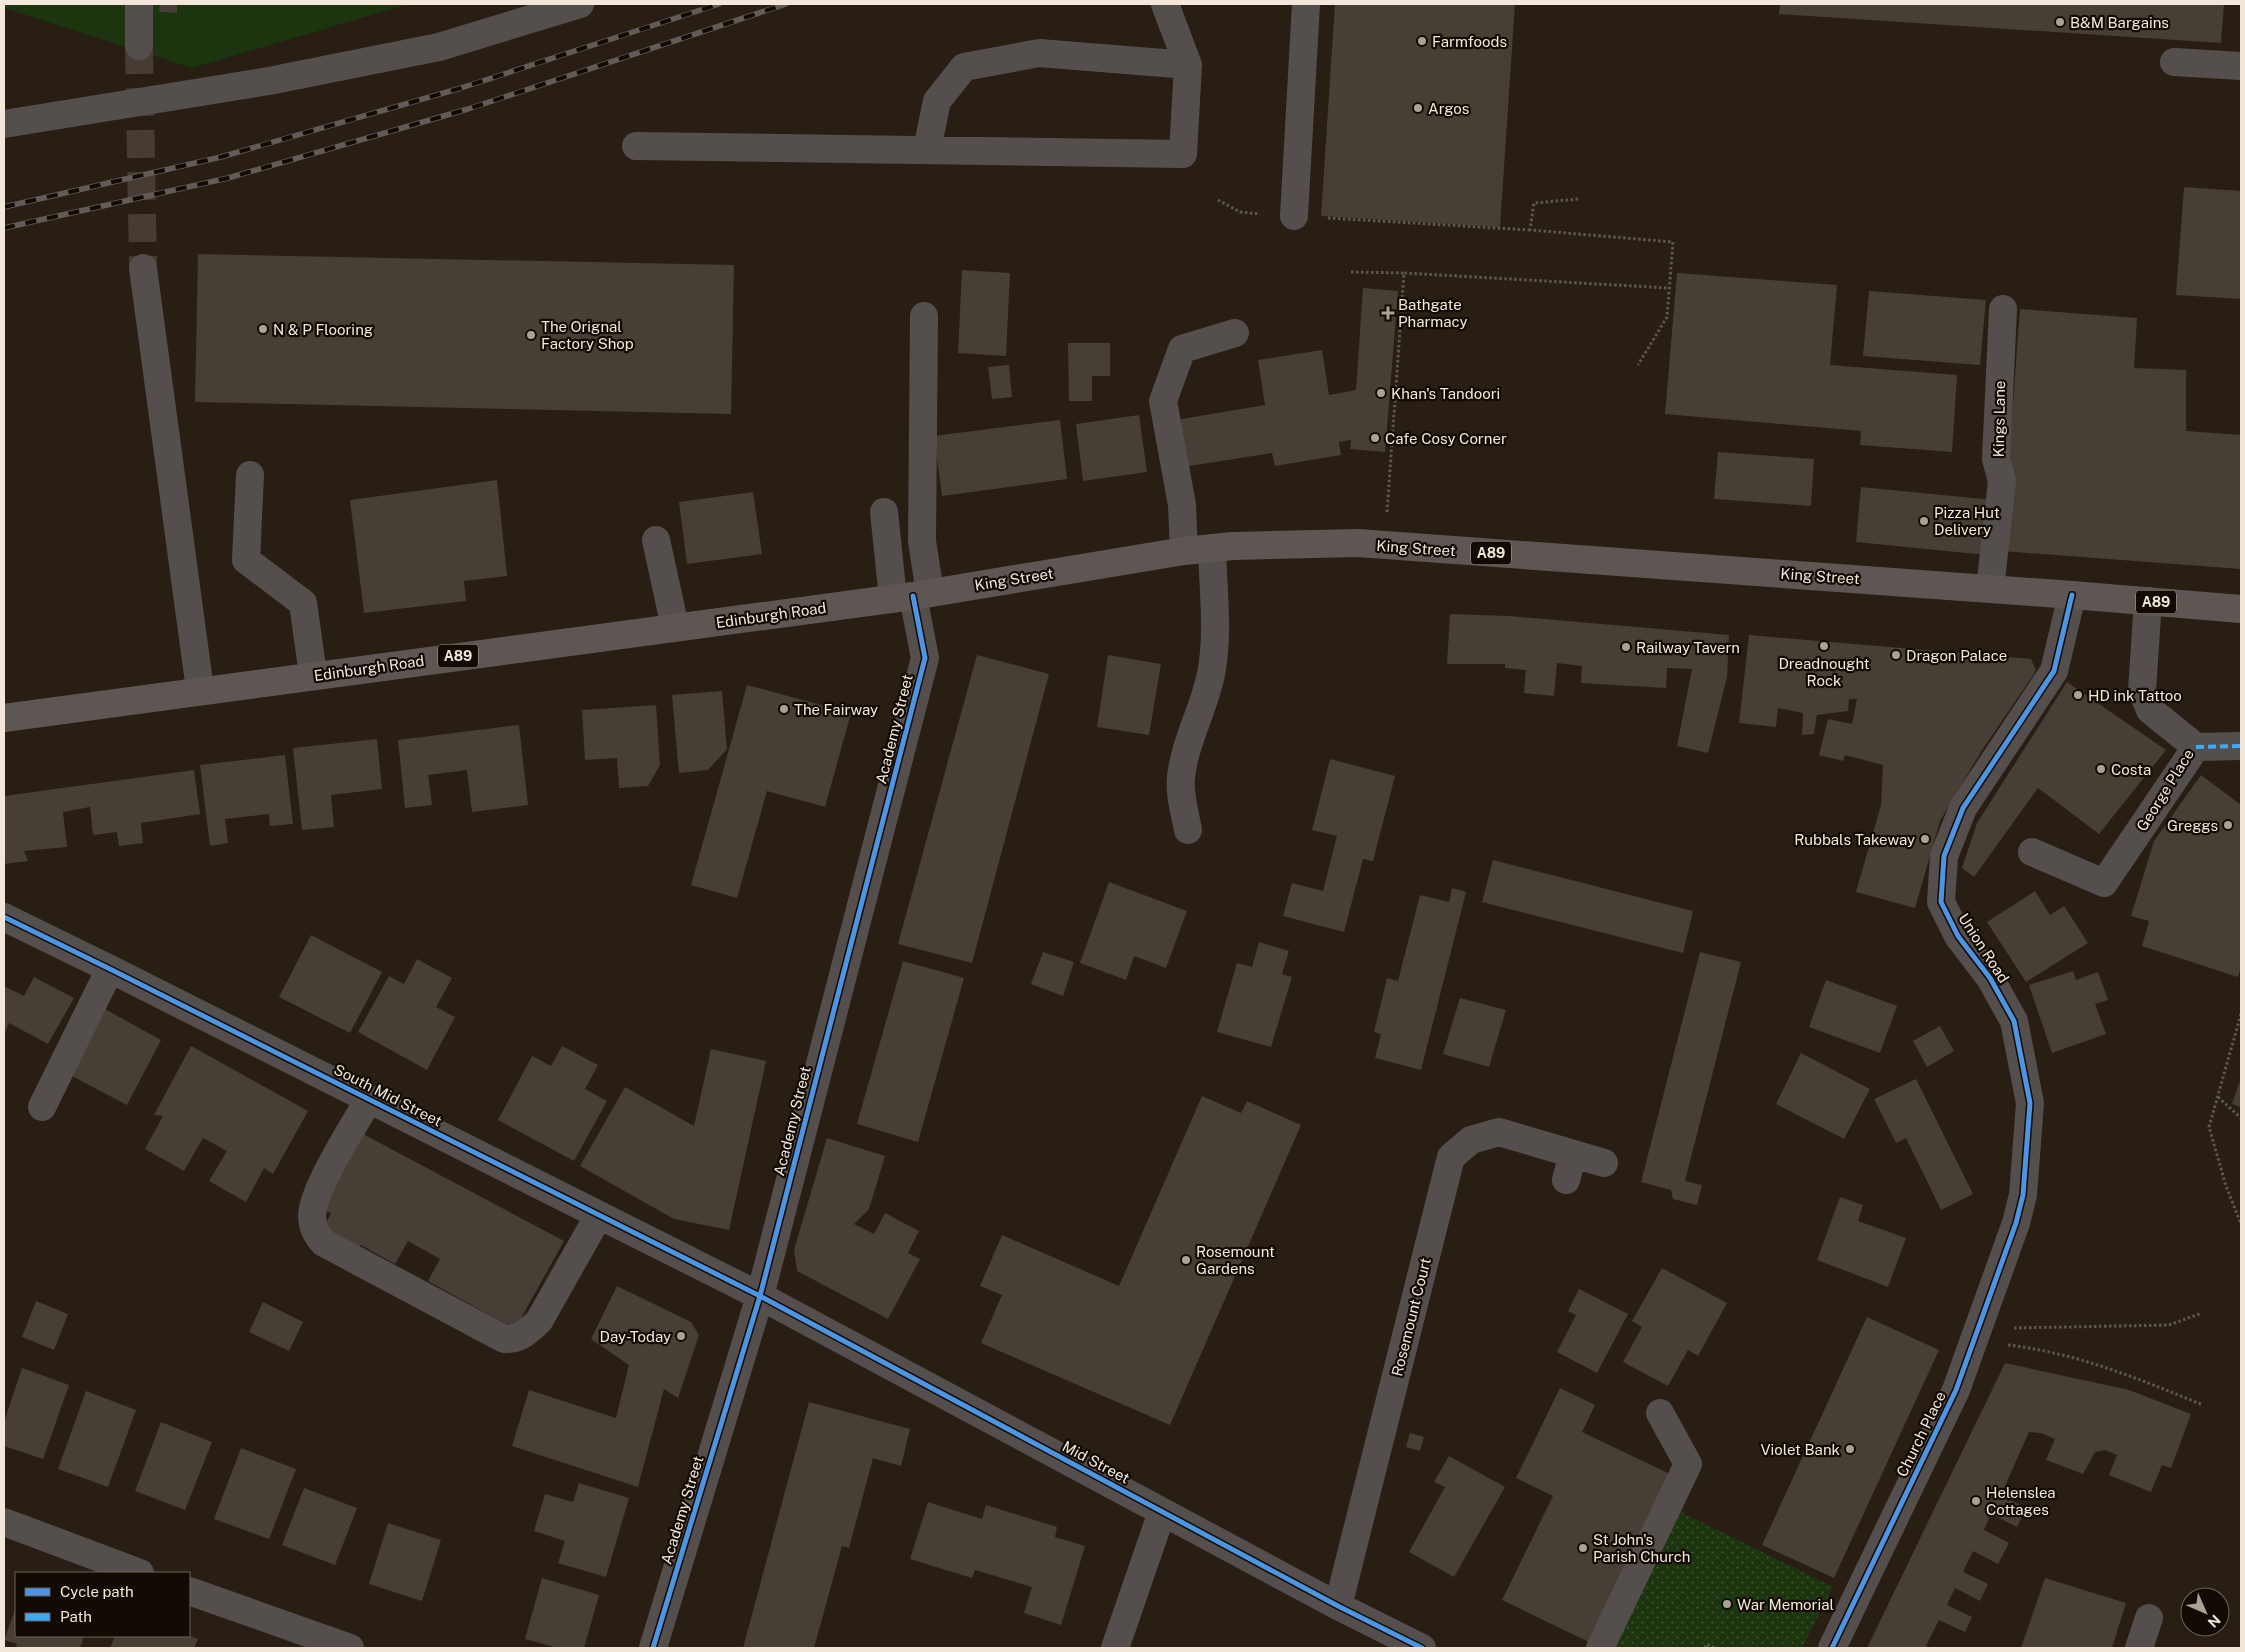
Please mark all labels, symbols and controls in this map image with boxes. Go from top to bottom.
place label: B&M Bargains [2070,14,2169,31]
marker: B&M Bargains [2054,16,2066,28]
place label: Farmfoods [1432,33,1507,50]
marker: Farmfoods [1416,35,1428,47]
place label: Argos [1428,100,1469,117]
marker: Argos [1412,102,1424,114]
place label: Bathgate Pharmacy [1398,296,1468,330]
marker: Bathgate Pharmacy [1382,307,1394,319]
place label: The Orignal Factory Shop [541,318,634,352]
place label: N & P Flooring [273,321,373,338]
marker: N & P Flooring [257,323,269,335]
marker: The Orignal Factory Shop [525,329,537,341]
street label: Kings Lane [1990,380,2008,458]
place label: Khan's Tandoori [1391,385,1500,402]
marker: Khan's Tandoori [1375,387,1387,399]
place label: Cafe Cosy Corner [1385,430,1507,447]
marker: Cafe Cosy Corner [1369,432,1381,444]
place label: Pizza Hut Delivery [1934,504,2000,538]
marker: Pizza Hut Delivery [1918,515,1930,527]
street label: King Street [1376,537,1456,559]
road number: A89 [1471,542,1511,564]
street label: King Street [973,564,1055,594]
street label: King Street [1780,565,1860,587]
road number: A89 [2136,590,2176,614]
street label: Edinburgh Road [715,599,827,631]
place label: Railway Tavern [1636,639,1740,656]
marker: Dreadnought Rock [1818,640,1830,652]
marker: Railway Tavern [1620,641,1632,653]
road number: A89 [438,644,478,668]
place label: Dragon Palace [1906,647,2007,664]
marker: Dragon Palace [1890,649,1902,661]
street label: Edinburgh Road [313,652,425,684]
place label: Dreadnought Rock [1778,655,1870,689]
street label: Academy Street [872,672,916,786]
place label: HD ink Tattoo [2088,687,2182,704]
marker: HD ink Tattoo [2072,689,2084,701]
place label: The Fairway [794,701,878,718]
marker: The Fairway [778,703,790,715]
street label: George Place [2133,746,2197,834]
place label: Costa [2111,761,2151,778]
marker: Costa [2095,763,2107,775]
place label: Greggs [2167,817,2218,834]
marker: Greggs [2222,819,2234,831]
place label: Rubbals Takeway [1794,831,1915,848]
marker: Rubbals Takeway [1919,833,1931,845]
street label: Union Road [1955,910,2013,986]
street label: South Mid Street [331,1060,445,1130]
street label: Academy Street [770,1064,814,1178]
place label: Rosemount Gardens [1196,1243,1275,1277]
marker: Rosemount Gardens [1180,1254,1192,1266]
street label: Rosemount Court [1388,1256,1434,1378]
place label: Day-Today [600,1328,671,1345]
marker: Day-Today [675,1330,687,1342]
street label: Church Place [1893,1389,1949,1479]
street label: Mid Street [1060,1437,1133,1487]
place label: Violet Bank [1760,1441,1840,1458]
marker: Violet Bank [1844,1443,1856,1455]
street label: Academy Street [657,1454,707,1566]
place label: Helenslea Cottages [1986,1484,2056,1518]
marker: Helenslea Cottages [1970,1495,1982,1507]
place label: St John's Parish Church [1593,1531,1690,1565]
marker: St John's Parish Church [1577,1542,1589,1554]
legend [15,1572,190,1637]
text: Cycle path [60,1583,134,1600]
north arrow [2180,1587,2230,1637]
place label: War Memorial [1737,1596,1834,1613]
marker: War Memorial [1721,1598,1733,1610]
text: Path [60,1608,92,1625]
text: N [2205,1612,2224,1631]

